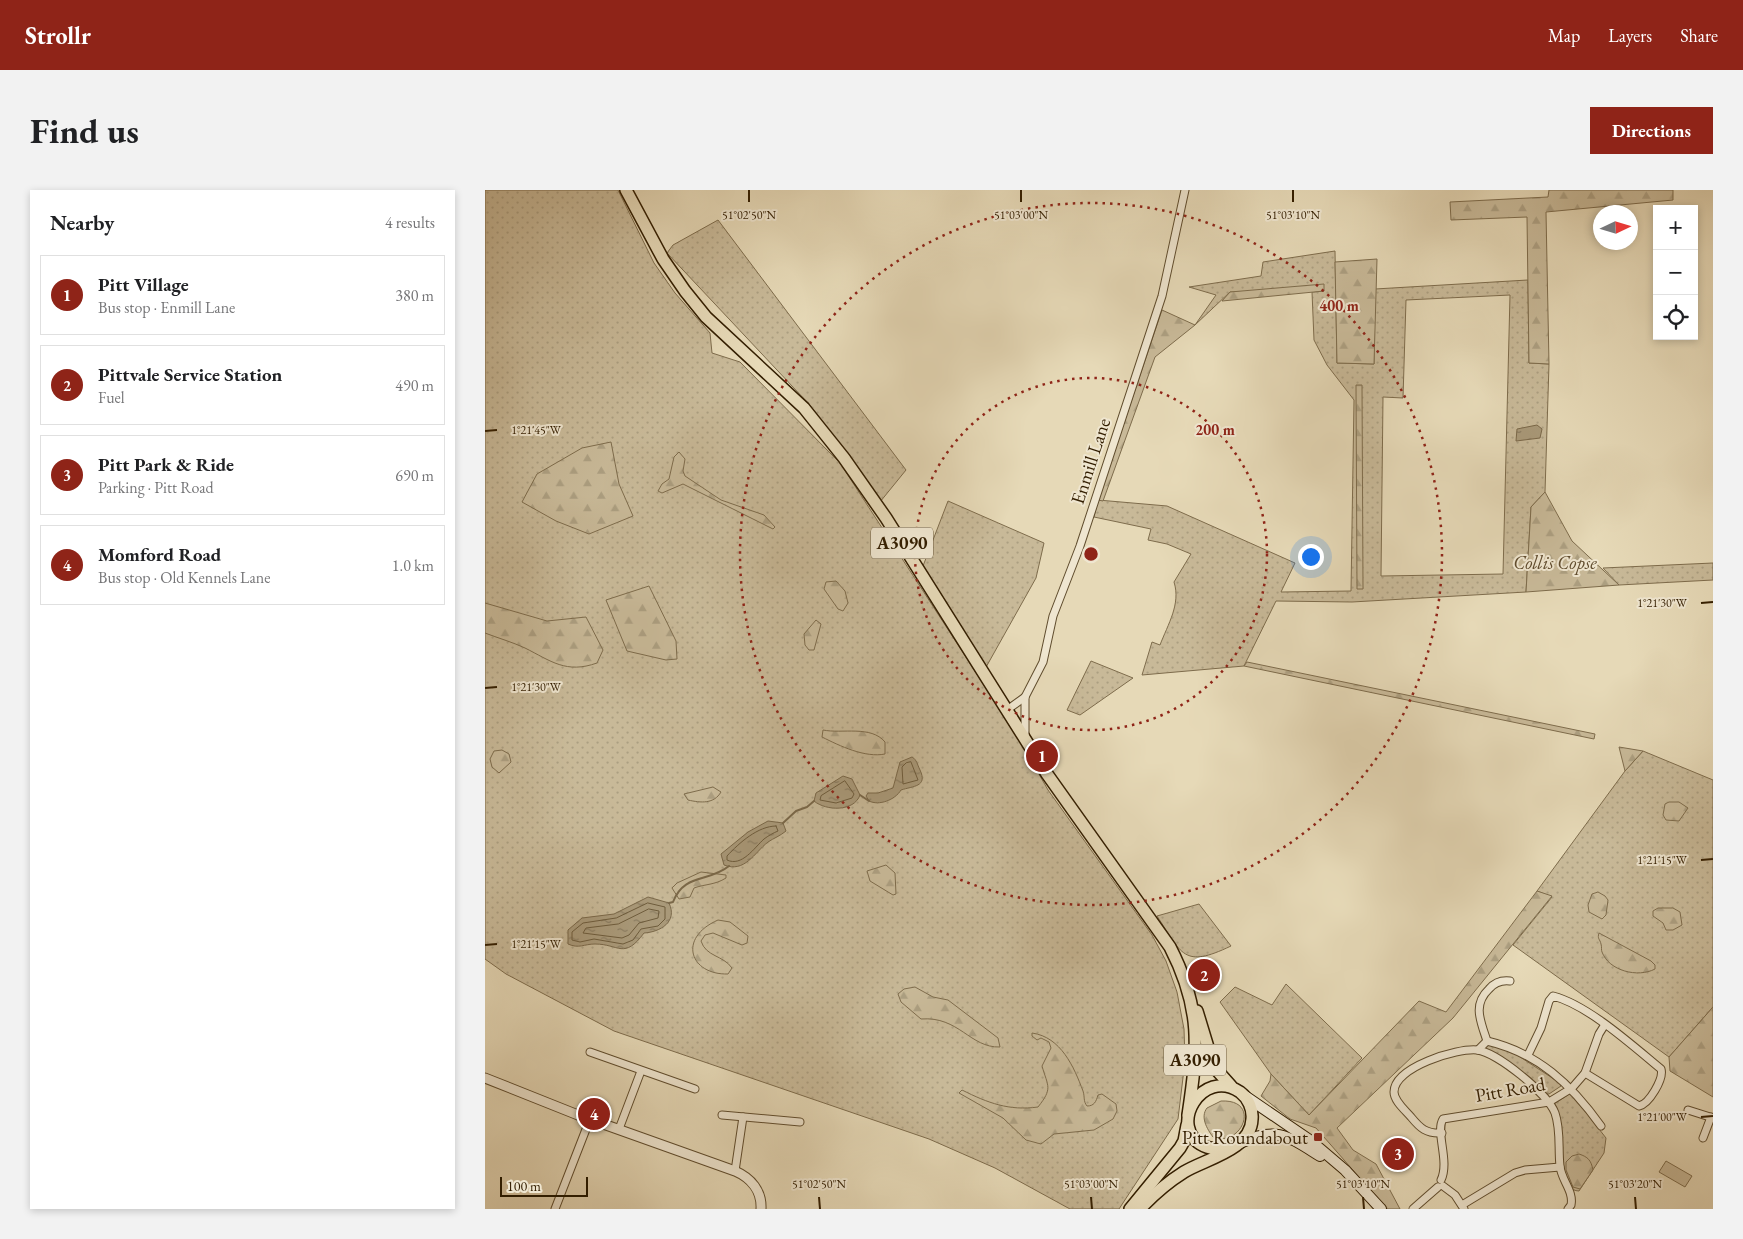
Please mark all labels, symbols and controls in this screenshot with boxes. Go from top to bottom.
text: Strollr [25,20,91,51]
text: Map [1548,24,1580,47]
text: Layers [1608,24,1652,47]
text: Share [1680,24,1718,47]
button: Directions [1590,107,1713,154]
text: Find us [30,108,139,153]
north arrow [1593,205,1638,250]
map controls [1653,205,1698,340]
button: + [1653,205,1698,250]
text: 51°02'50"N [722,207,776,223]
text: 51°03'00"N [994,207,1048,223]
text: 51°03'10"N [1266,207,1320,223]
text: Nearby [50,209,114,236]
text: 4 results [385,212,435,233]
button: − [1653,250,1698,295]
text: Pitt Village [98,272,189,297]
text: 1 [63,285,71,306]
text: 380 m [395,285,434,306]
button: locate [1653,295,1698,340]
text: 400 m [1319,296,1359,315]
text: Bus stop · Enmill Lane [98,297,235,318]
text: Pittvale Service Station [98,362,282,387]
text: 2 [63,375,71,396]
text: 490 m [395,375,434,396]
text: Fuel [98,387,125,408]
street label: Enmill Lane [1065,415,1116,507]
text: 200 m [1195,420,1235,439]
text: 1°21'45"W [511,422,562,438]
text: Pitt Park & Ride [98,452,234,477]
text: 3 [63,465,71,486]
text: 690 m [395,465,434,486]
text: Parking · Pitt Road [98,477,214,498]
road number: A3090 [871,528,933,558]
text: Momford Road [98,542,221,567]
your location [1298,544,1324,570]
centre of rings [1082,545,1100,563]
park label: Collis Copse [1513,550,1597,575]
text: 4 [63,555,71,576]
text: 1.0 km [392,555,434,576]
text: Bus stop · Old Kennels Lane [98,567,270,588]
text: 1°21'30"W [1637,595,1688,611]
text: 1°21'30"W [511,679,562,695]
pin: 1 [1026,737,1058,775]
text: 1°21'15"W [1637,852,1688,868]
text: 1°21'15"W [511,936,562,952]
pin: 2 [1188,956,1220,994]
road number: A3090 [1164,1044,1226,1076]
street label: Pitt Road [1473,1071,1547,1108]
pin: 4 [578,1095,610,1133]
text: 1°21'00"W [1637,1109,1688,1125]
place label: Pitt Roundabout [1182,1125,1308,1150]
marker: Pitt Roundabout [1312,1131,1324,1143]
pin: 3 [1382,1135,1414,1173]
scale bar [500,1174,587,1197]
text: 51°02'50"N [792,1176,846,1192]
text: 51°03'00"N [1064,1176,1118,1192]
text: 51°03'10"N [1336,1176,1390,1192]
text: 51°03'20"N [1608,1176,1662,1192]
text: 100 m [507,1177,541,1195]

